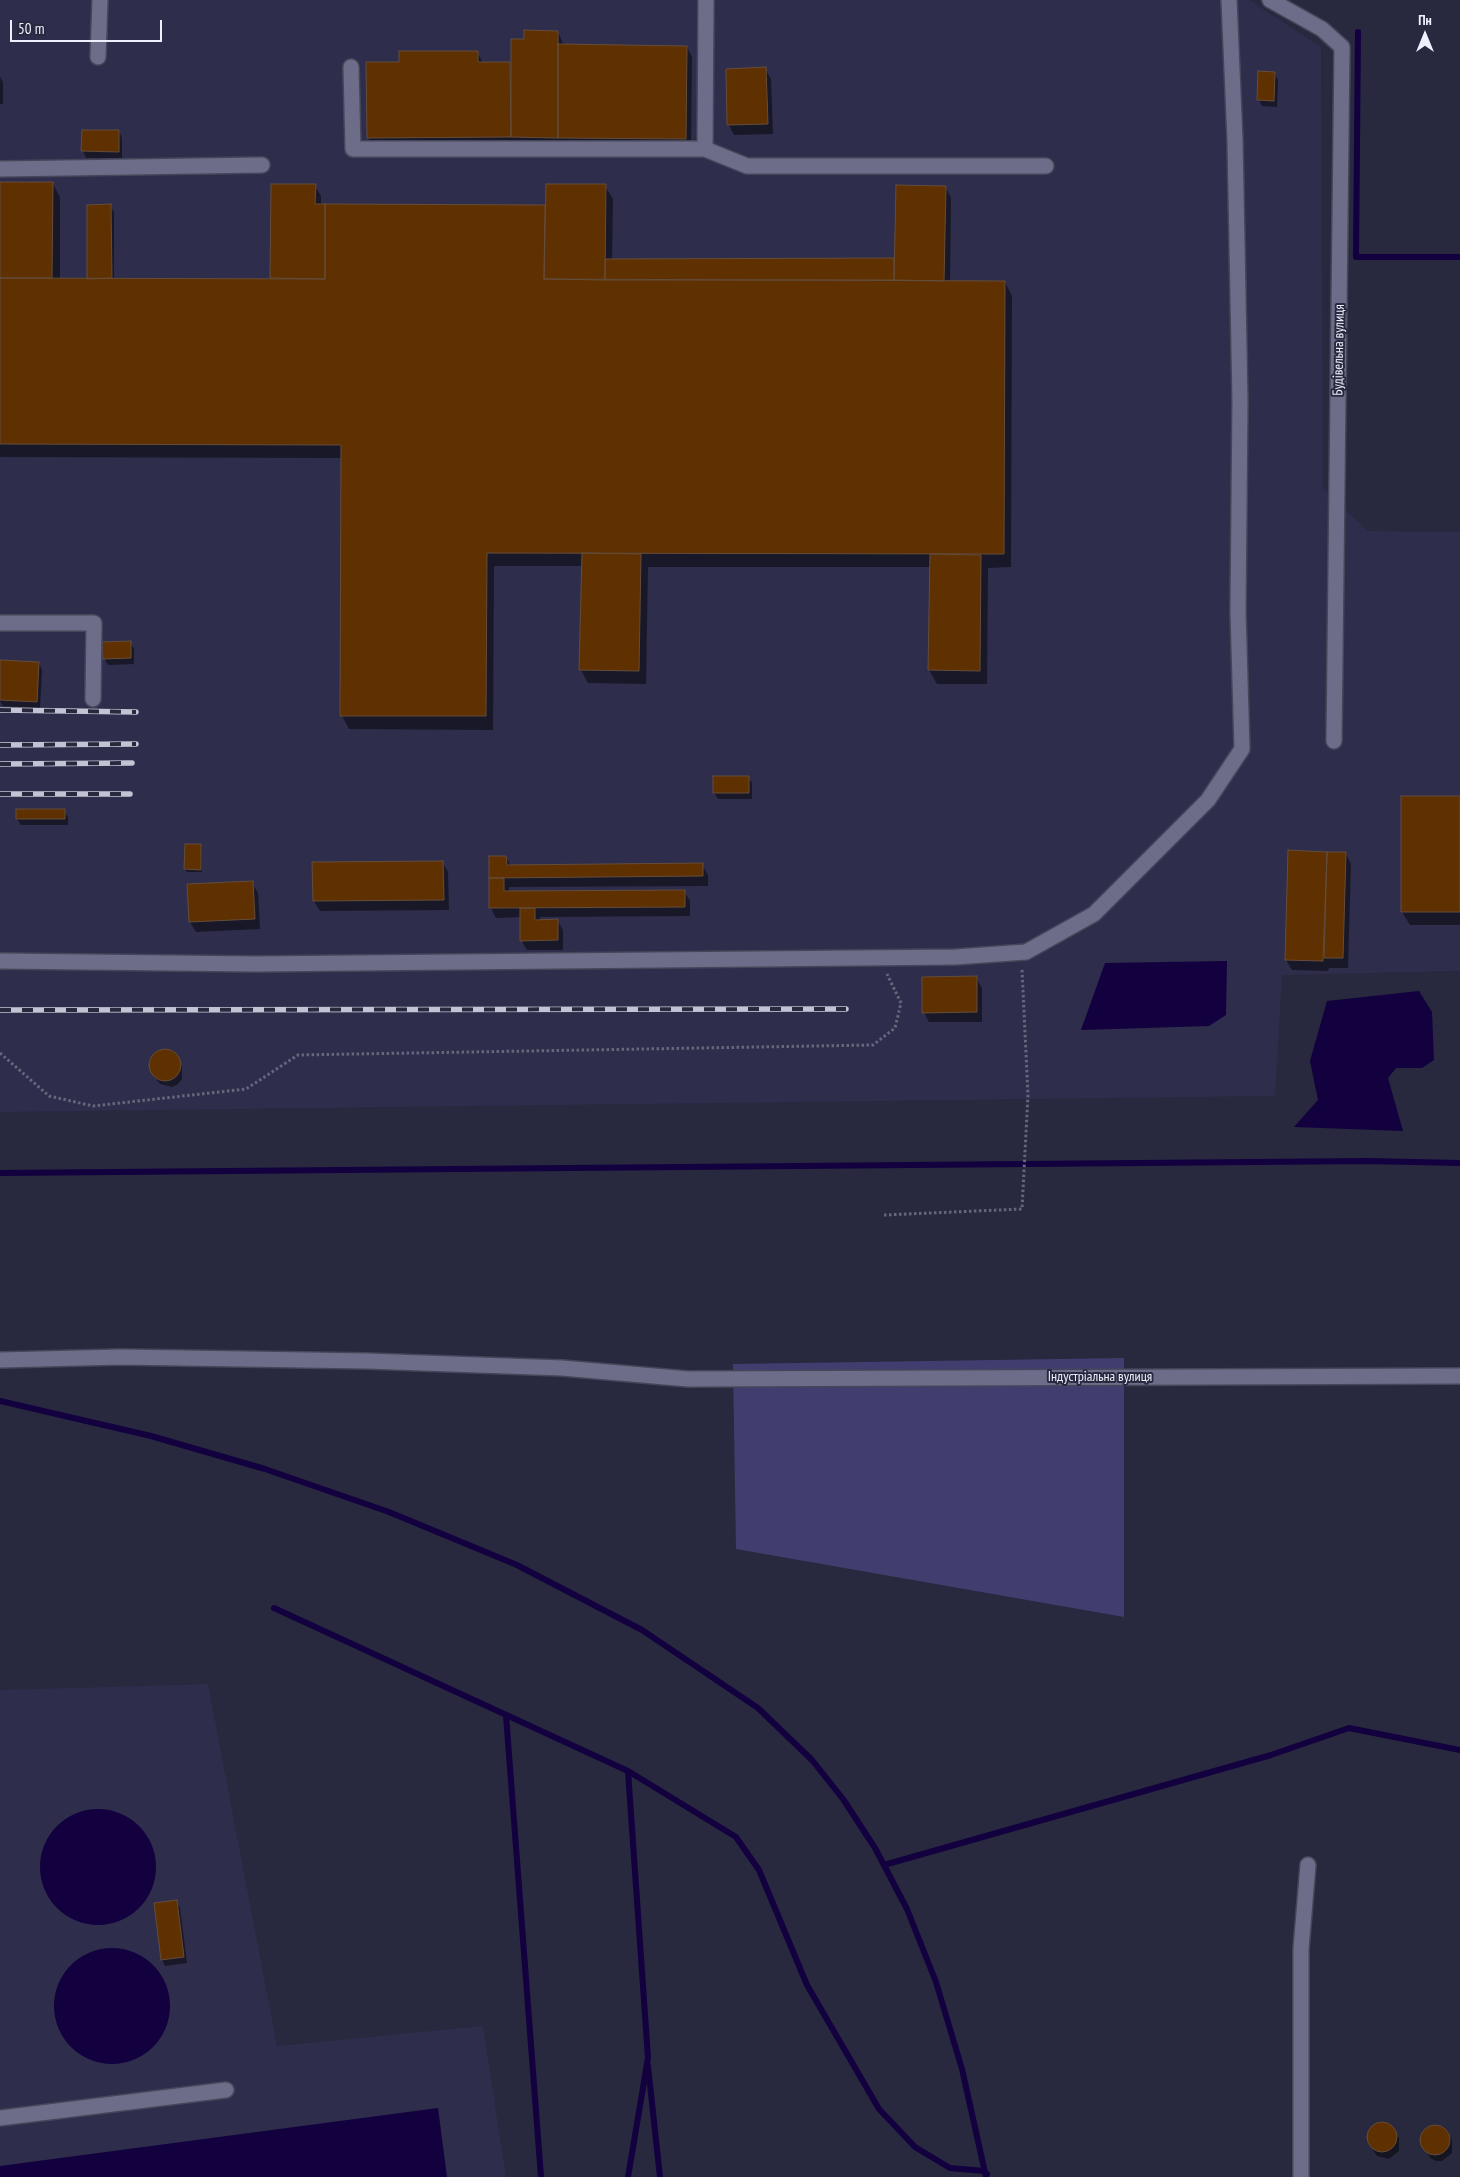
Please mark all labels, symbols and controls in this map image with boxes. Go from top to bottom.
scale bar [12,10,165,42]
north arrow [1400,10,1450,60]
text: Пн [1418,11,1432,29]
text: 50 m [18,19,44,38]
street label: Будівельна вулиця [1330,304,1348,396]
street label: Індустріальна вулиця [1048,1369,1152,1385]

